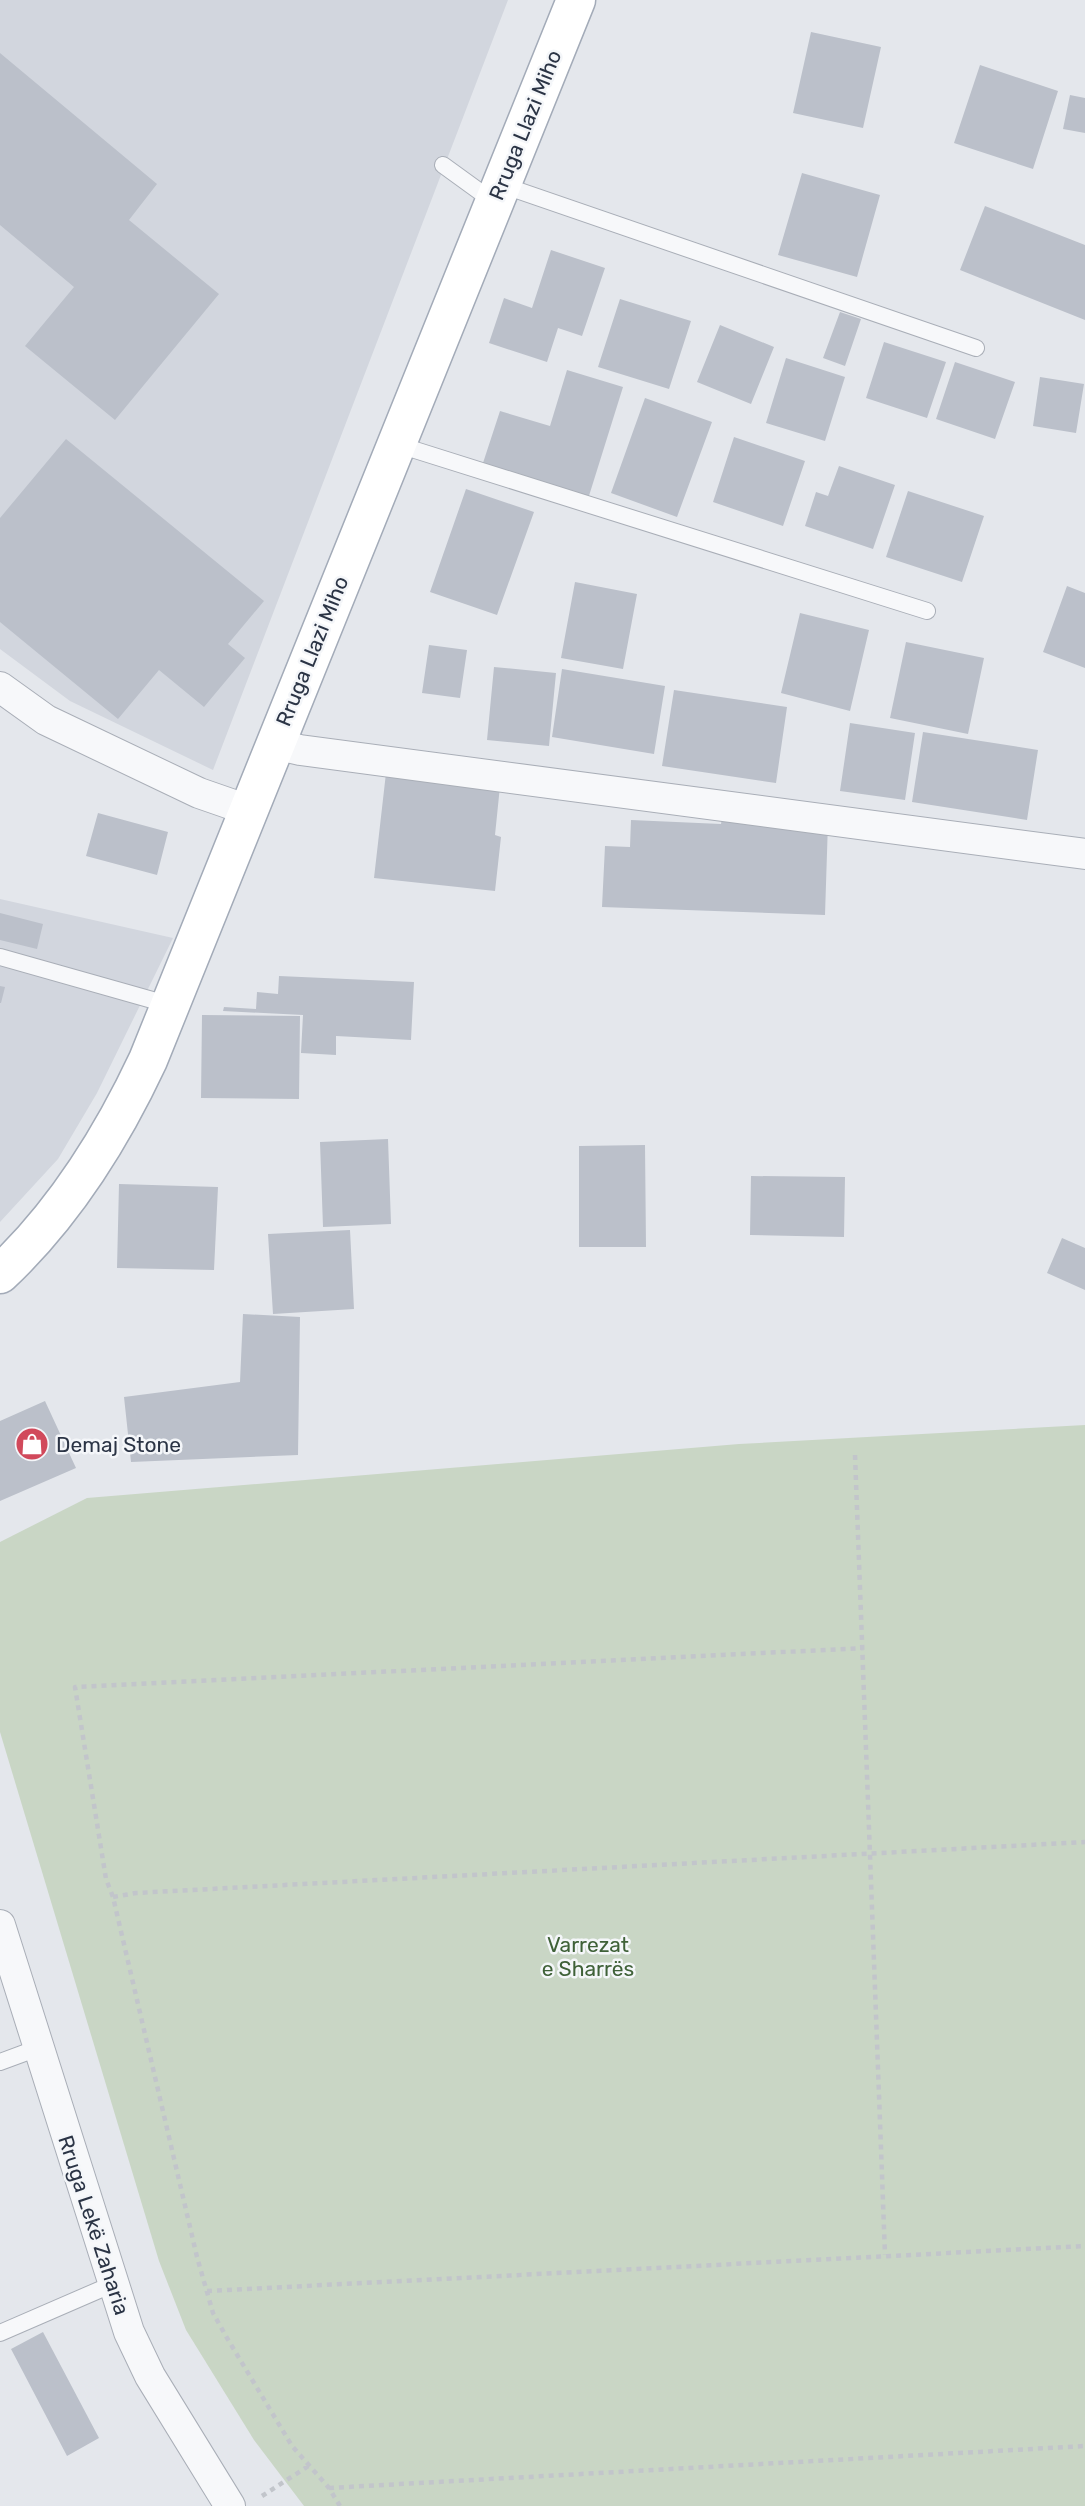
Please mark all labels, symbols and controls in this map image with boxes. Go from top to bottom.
street label: Rruga Llazi Miho [484,46,566,204]
street label: Rruga Llazi Miho [271,572,353,730]
shop icon: Demaj Stone [13,1425,51,1463]
place label: Demaj Stone [56,1432,181,1457]
park label: Varrezat e Sharrës [542,1932,634,1981]
street label: Rruga Lekë Zaharia [53,2132,135,2318]

